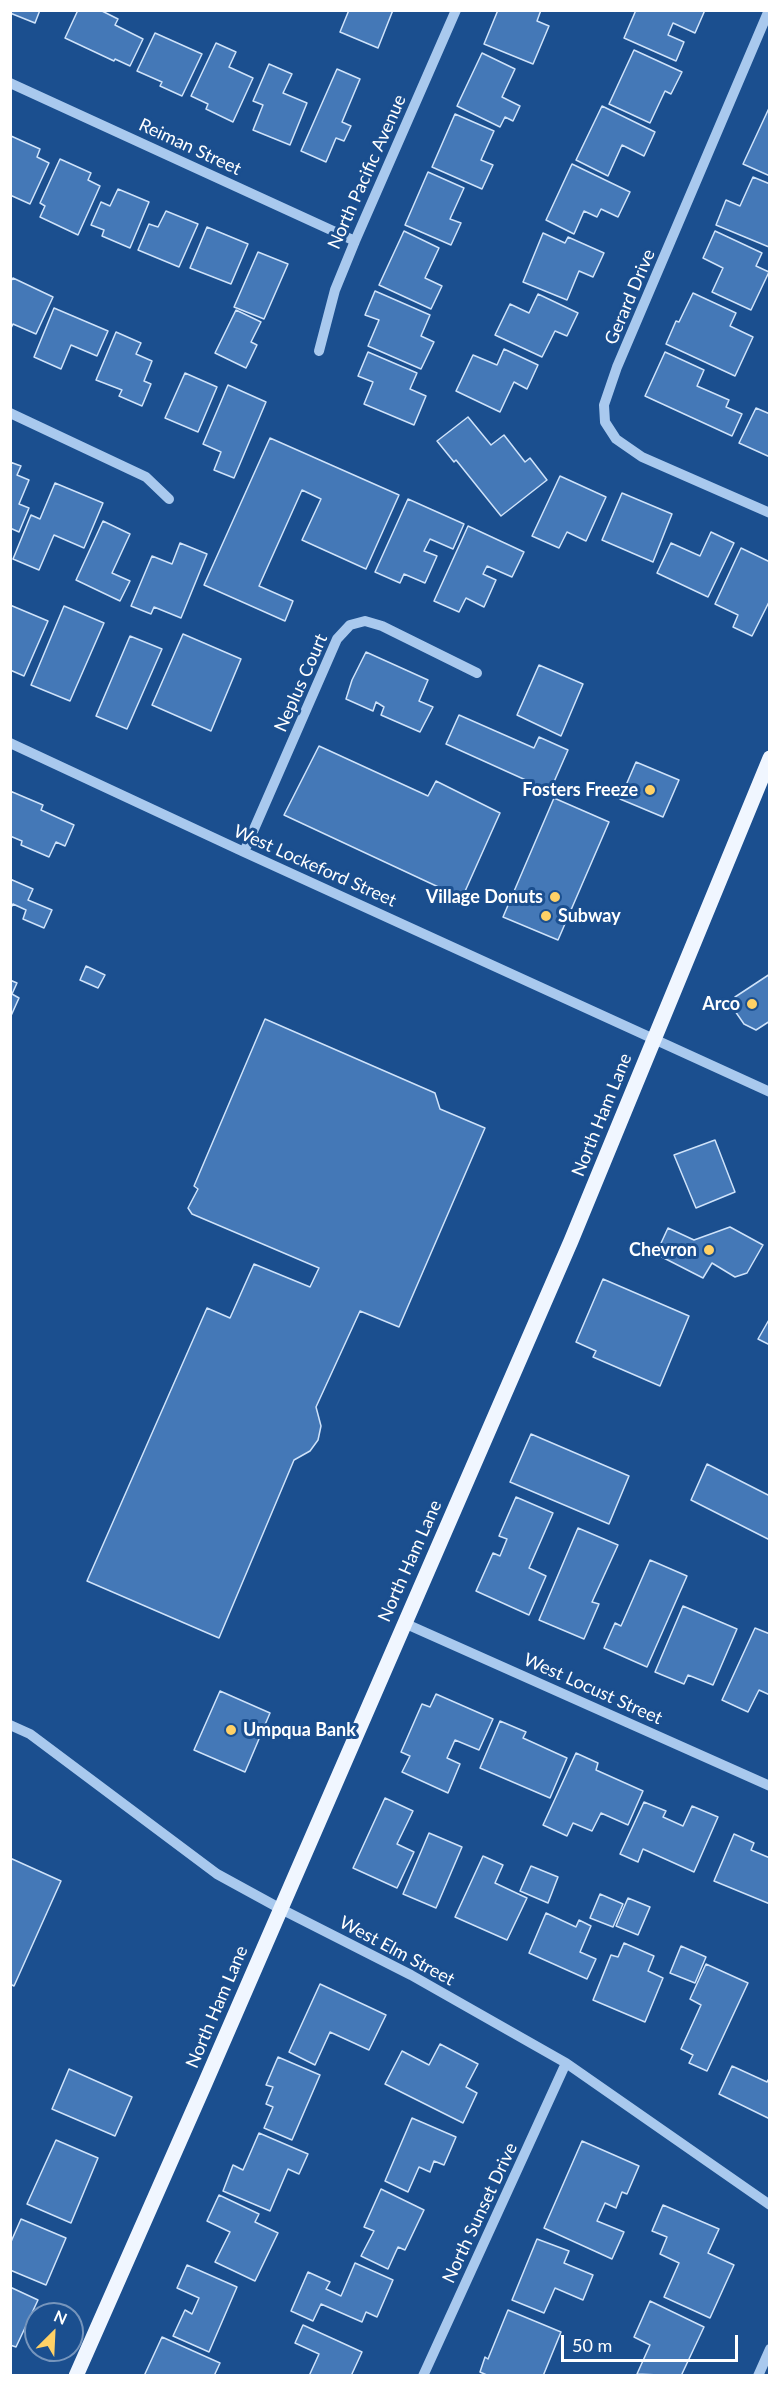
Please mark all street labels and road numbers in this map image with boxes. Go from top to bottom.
street label: North Pacific Avenue [323,91,411,253]
street label: Reiman Street [135,114,245,180]
street label: Gerard Drive [600,246,660,348]
street label: Neplus Court [270,631,332,735]
street label: West Lockeford Street [230,820,400,912]
street label: North Ham Lane [567,1050,637,1180]
street label: North Ham Lane [374,1497,446,1625]
street label: West Locust Street [520,1649,666,1729]
street label: West Elm Street [336,1912,458,1990]
street label: North Ham Lane [181,1943,253,2071]
street label: North Sunset Drive [438,2139,522,2287]

